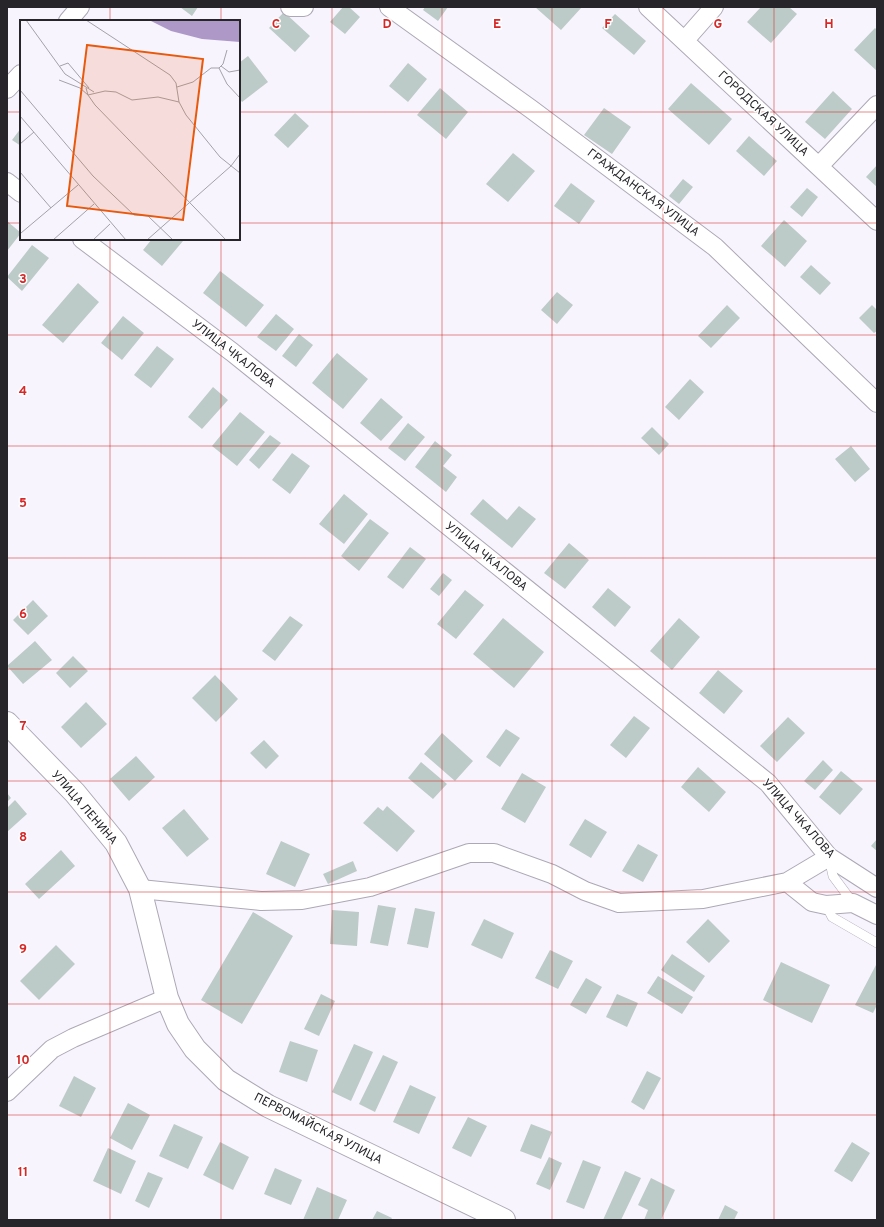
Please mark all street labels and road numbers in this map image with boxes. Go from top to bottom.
street label: ГОРОДСКАЯ УЛИЦА [714,68,812,160]
street label: ГРАЖДАНСКАЯ УЛИЦА [584,145,702,241]
street label: УЛИЦА ЧКАЛОВА [188,316,278,392]
street label: УЛИЦА ЧКАЛОВА [441,519,531,595]
street label: УЛИЦА ЛЕНИНА [47,767,121,849]
street label: УЛИЦА ЧКАЛОВА [758,776,838,862]
street label: ПЕРВОМАЙСКАЯ УЛИЦА [251,1090,385,1168]

